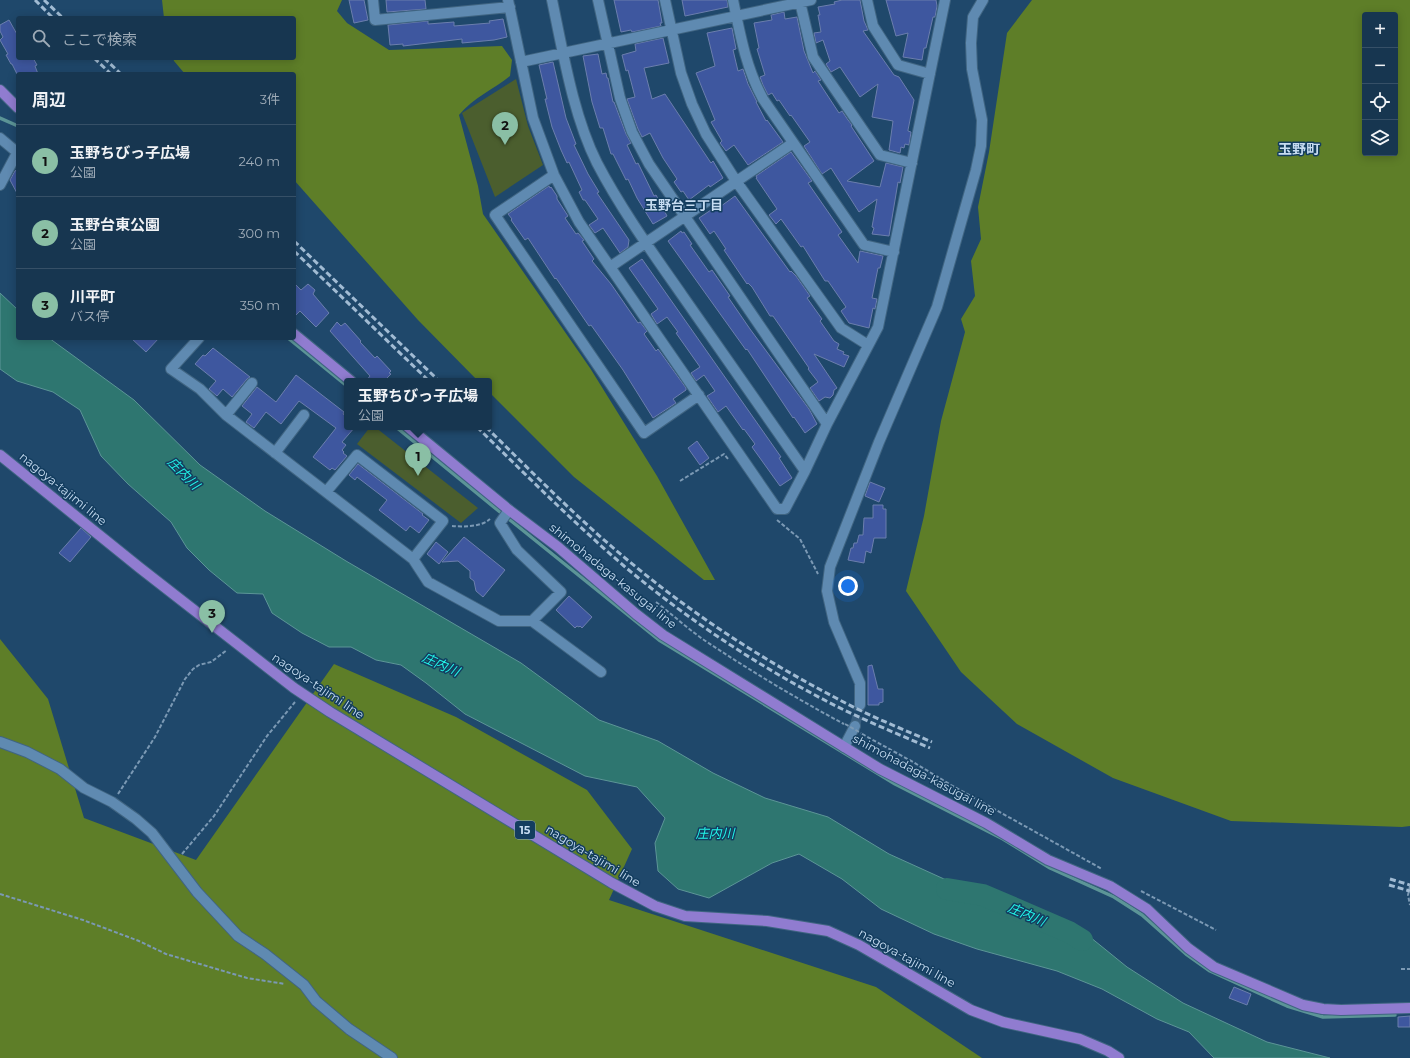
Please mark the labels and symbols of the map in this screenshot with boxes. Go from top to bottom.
pin: 2 [492,112,518,145]
district label: 玉野町 [1278,140,1320,158]
district label: 玉野台三丁目 [645,197,723,213]
pin: 1 [405,443,431,476]
street label: nagoya-tajimi line [17,449,110,528]
water label: 庄内川 [165,454,205,494]
street label: shimohadaga-kasugai line [547,520,680,632]
your location [838,576,858,596]
pin: 3 [199,600,225,633]
street label: nagoya-tajimi line [269,649,367,722]
water label: 庄内川 [420,649,464,680]
street label: shimohadaga-kasugai line [850,731,998,819]
road number: 15 [515,821,535,839]
street label: nagoya-tajimi line [543,821,643,890]
water label: 庄内川 [695,825,736,841]
water label: 庄内川 [1006,899,1050,930]
street label: nagoya-tajimi line [856,925,958,990]

